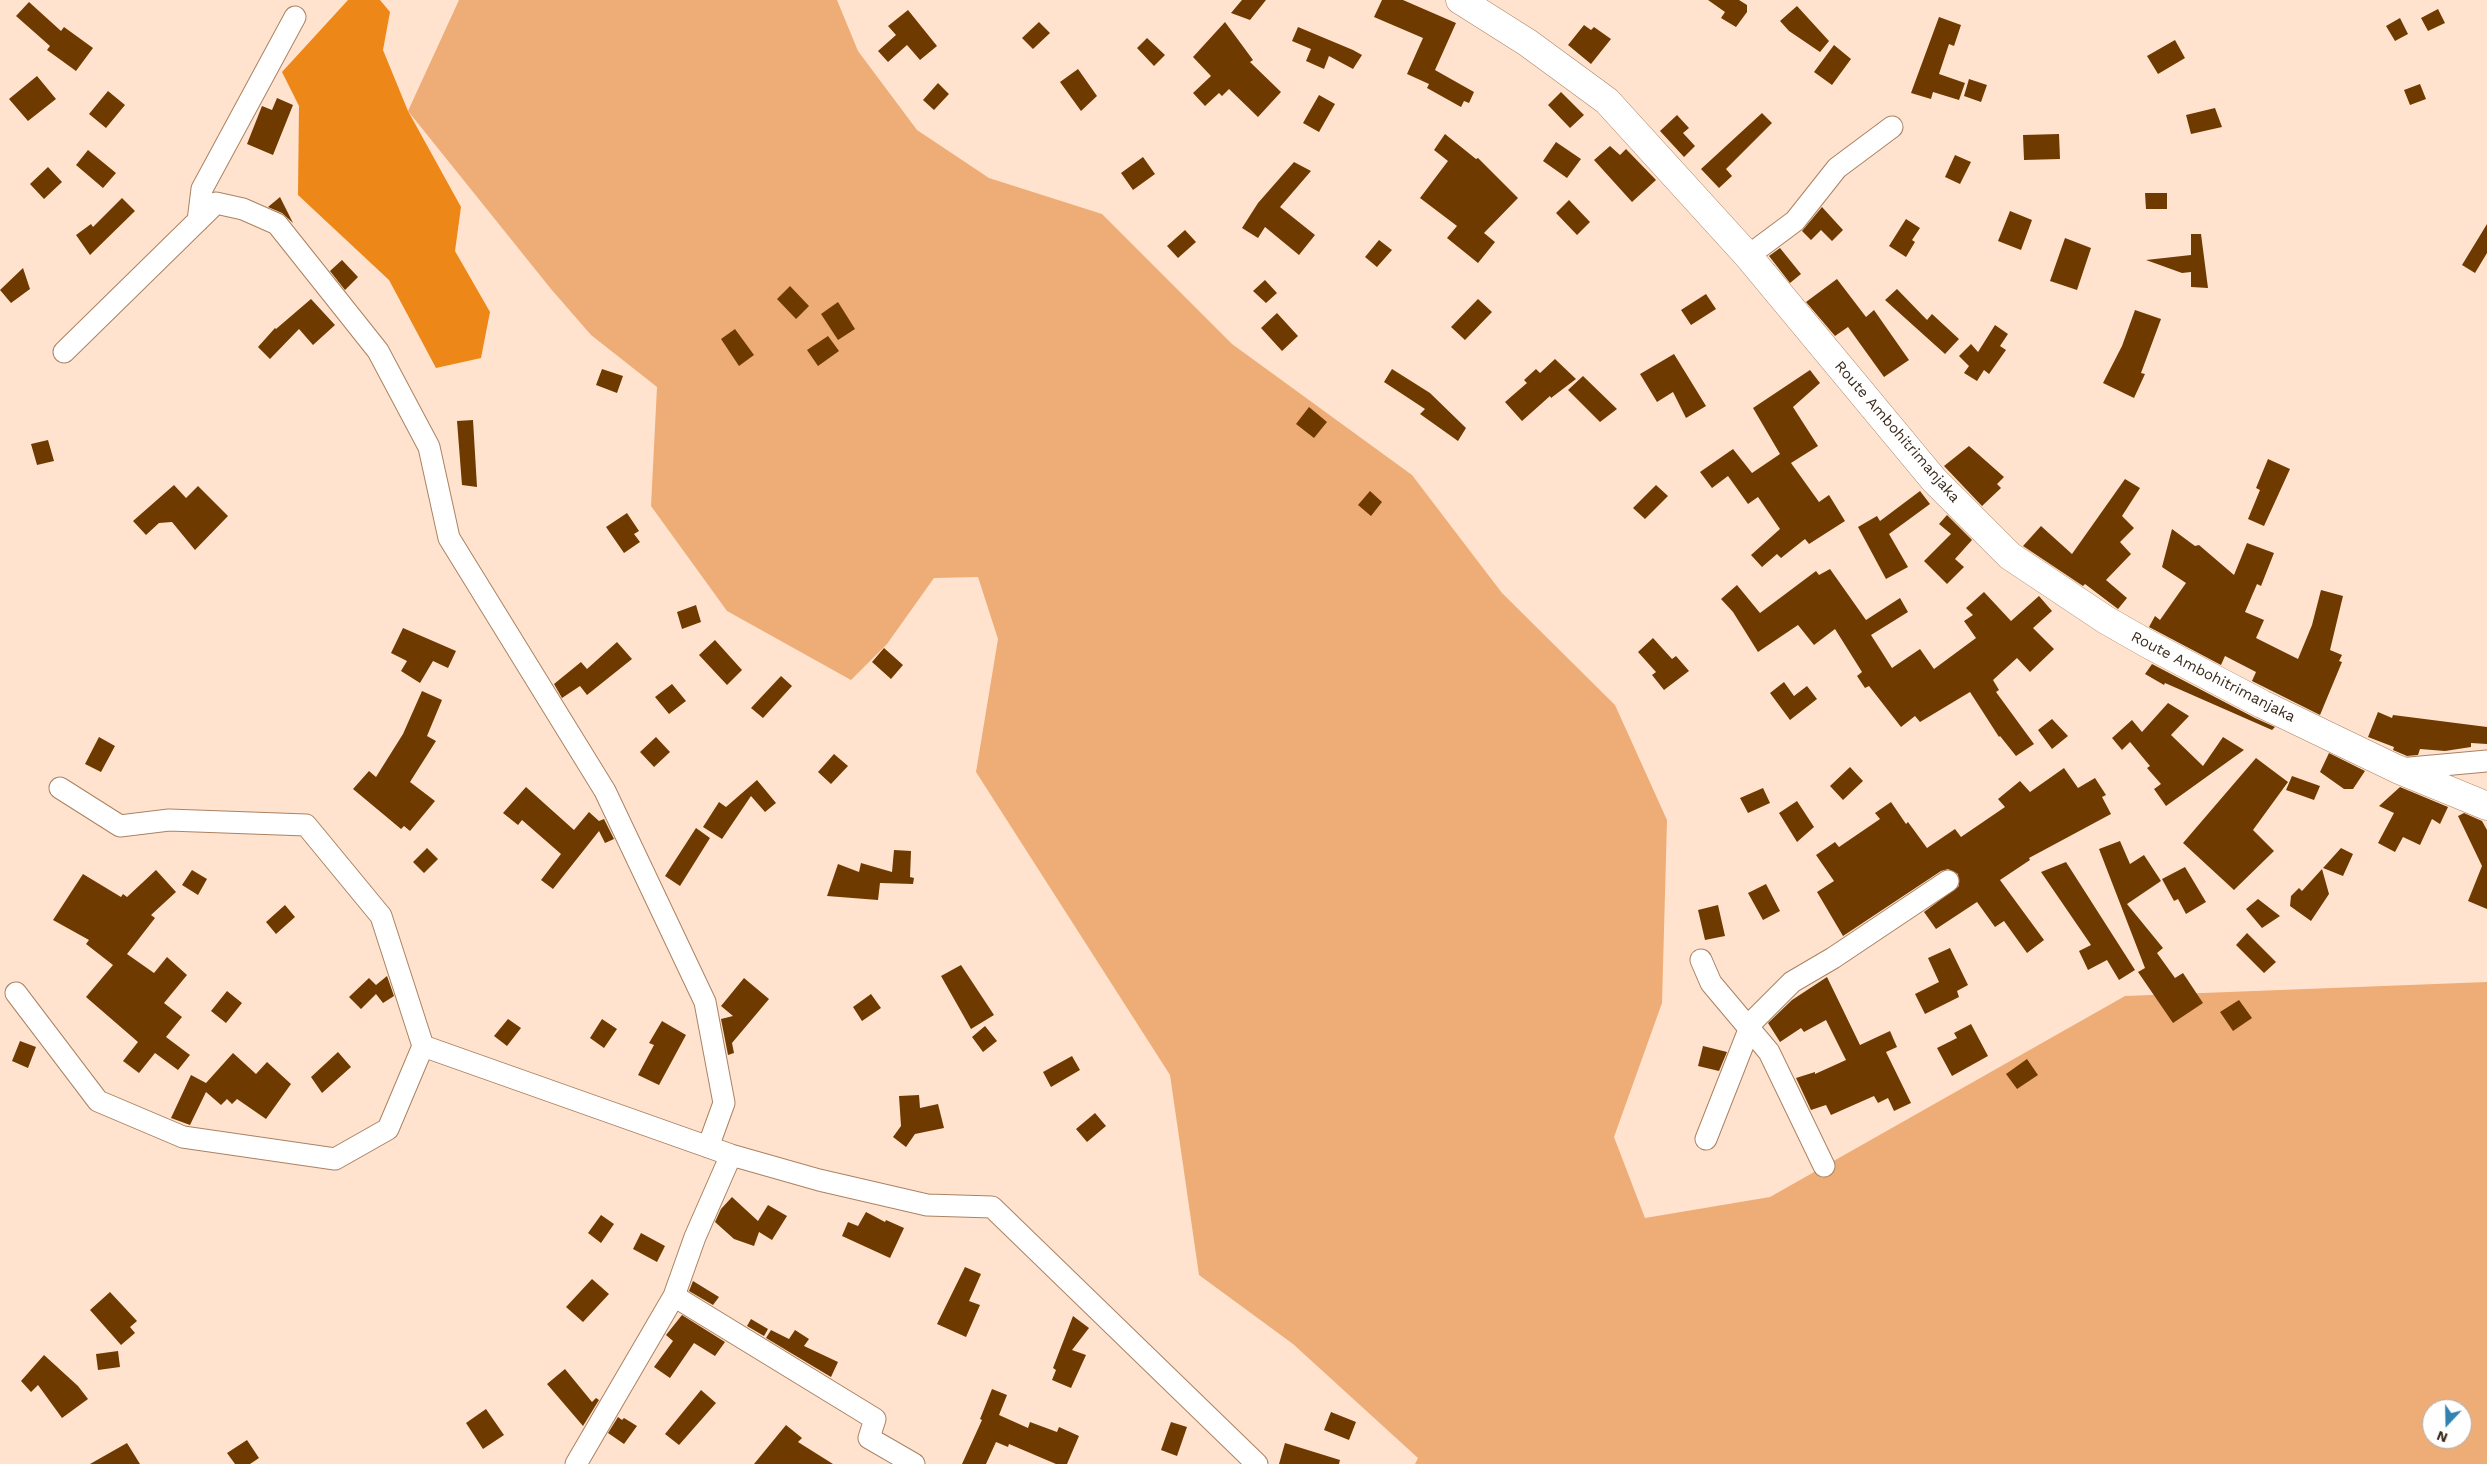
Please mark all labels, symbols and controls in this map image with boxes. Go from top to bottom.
street label: Route Ambohitrimanjaka [1831,358,1963,506]
street label: Route Ambohitrimanjaka [2128,628,2298,726]
north arrow [2422,1399,2472,1449]
text: N [2434,1428,2450,1446]

